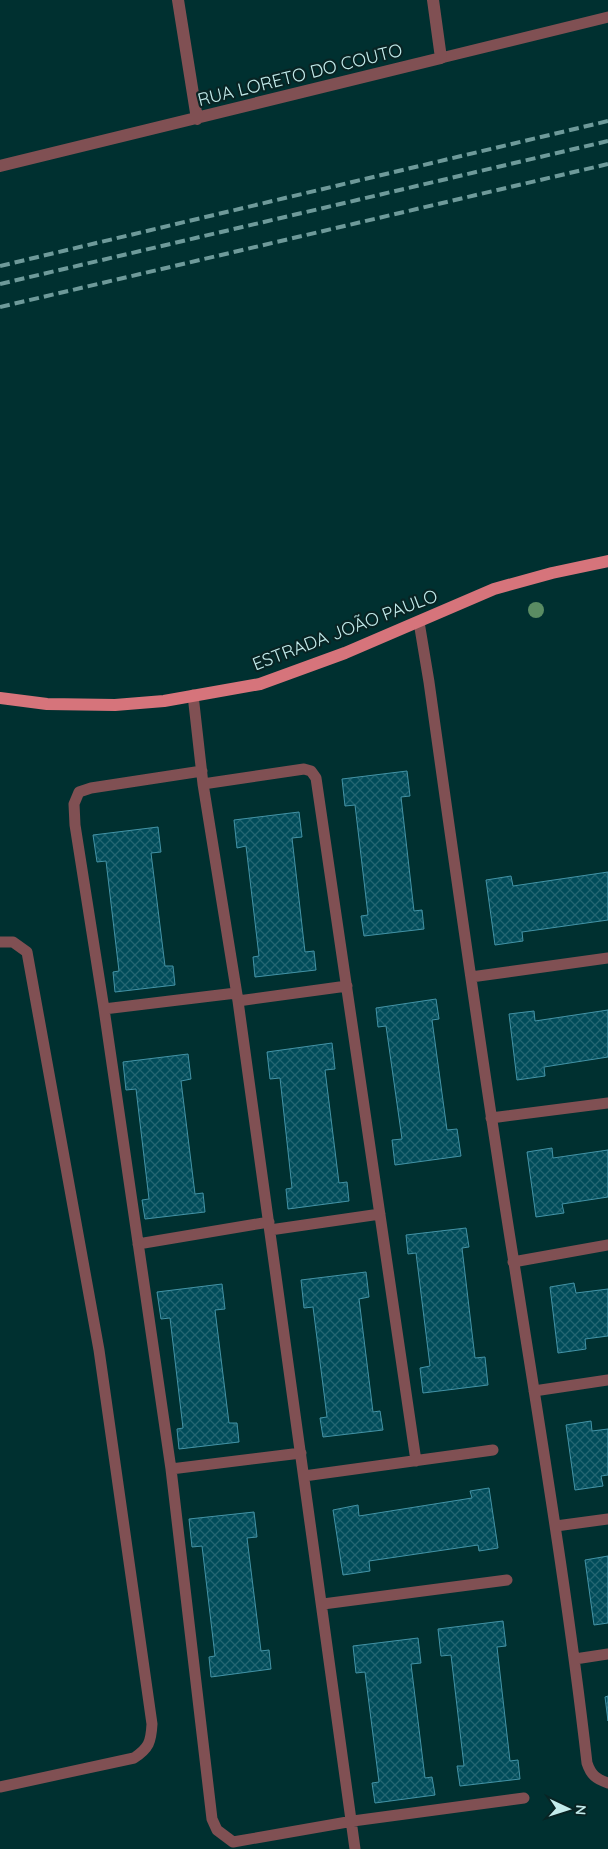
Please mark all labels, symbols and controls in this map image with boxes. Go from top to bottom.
street label: RUA LORETO DO COUTO [195,38,405,111]
street label: ESTRADA JOÃO PAULO [249,584,441,675]
north arrow [543,1784,593,1834]
text: N [572,1804,590,1816]

